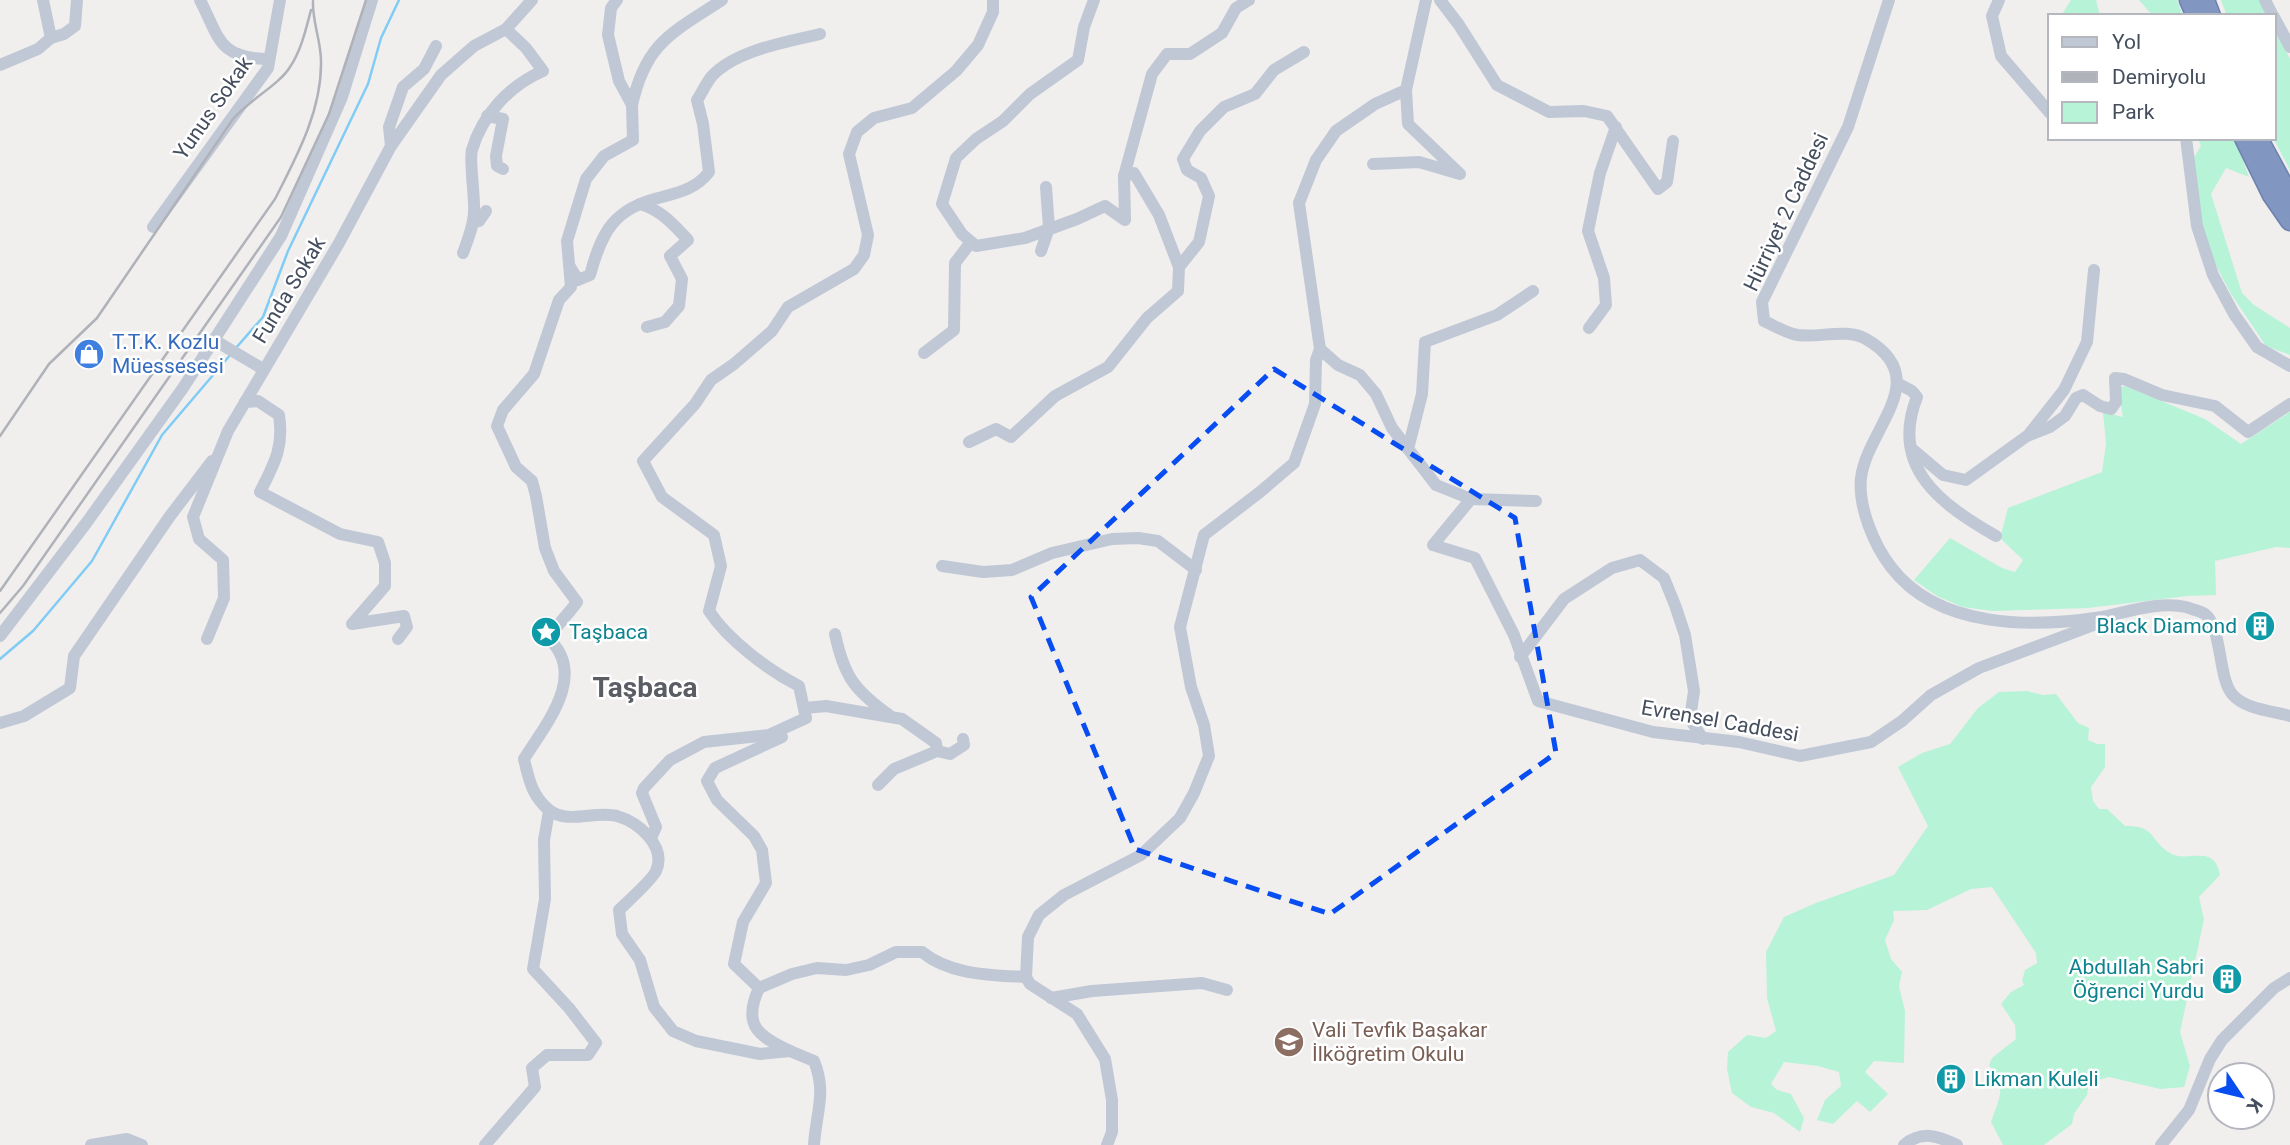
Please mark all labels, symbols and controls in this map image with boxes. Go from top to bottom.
legend [2048,14,2276,140]
text: Yol [2112,30,2141,54]
street label: Yunus Sokak [169,52,257,164]
text: Demiryolu [2112,65,2206,89]
text: Park [2112,100,2155,124]
street label: Hürriyet 2 Caddesi [1739,129,1833,295]
street label: Funda Sokak [248,232,330,348]
place label: T.T.K. Kozlu Müessesesi [112,330,224,378]
shop icon: T.T.K. Kozlu Müessesesi [72,337,106,371]
building icon: Black Diamond [2243,609,2277,643]
place label: Black Diamond [2096,614,2237,638]
place icon: Taşbaca [529,615,563,649]
place label: Taşbaca [569,620,648,644]
district label: Taşbaca [593,671,697,704]
street label: Evrensel Caddesi [1639,695,1801,747]
place label: Abdullah Sabri Öğrenci Yurdu [2069,955,2204,1003]
building icon: Abdullah Sabri Öğrenci Yurdu [2210,962,2244,996]
place label: Vali Tevfik Başakar İlköğretim Okulu [1312,1018,1487,1066]
school or university icon: Vali Tevfik Başakar İlköğretim Okulu [1272,1025,1306,1059]
north arrow [2206,1061,2276,1131]
building icon: Likman Kuleli [1934,1062,1968,1096]
place label: Likman Kuleli [1974,1067,2099,1091]
text: K [2241,1094,2267,1118]

